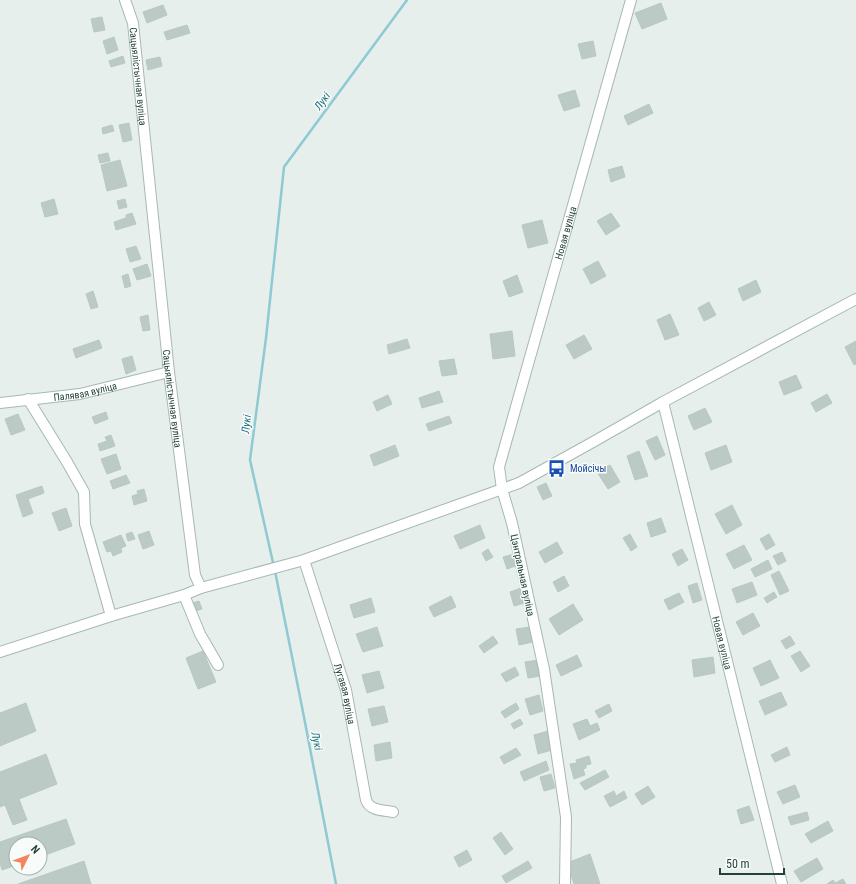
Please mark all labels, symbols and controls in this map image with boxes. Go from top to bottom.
street label: Сацыялістычная вуліца [127,27,149,126]
water label: Лукі [311,90,333,113]
street label: Новая вуліца [553,205,578,261]
street label: Сацыялістычная вуліца [161,349,184,448]
street label: Палявая вуліца [53,380,118,403]
water label: Лукі [239,414,254,435]
bus stop icon: Мойсічы [547,458,567,478]
place label: Мойсічы [570,463,606,474]
street label: Цэнтральная вуліца [508,533,537,617]
street label: Новая вуліца [710,615,734,671]
street label: Лугавая вуліца [332,662,357,725]
water label: Лукі [308,730,325,752]
north arrow [8,836,48,876]
text: N [28,843,42,857]
scale bar [720,850,784,876]
text: 50 m [726,857,750,871]

